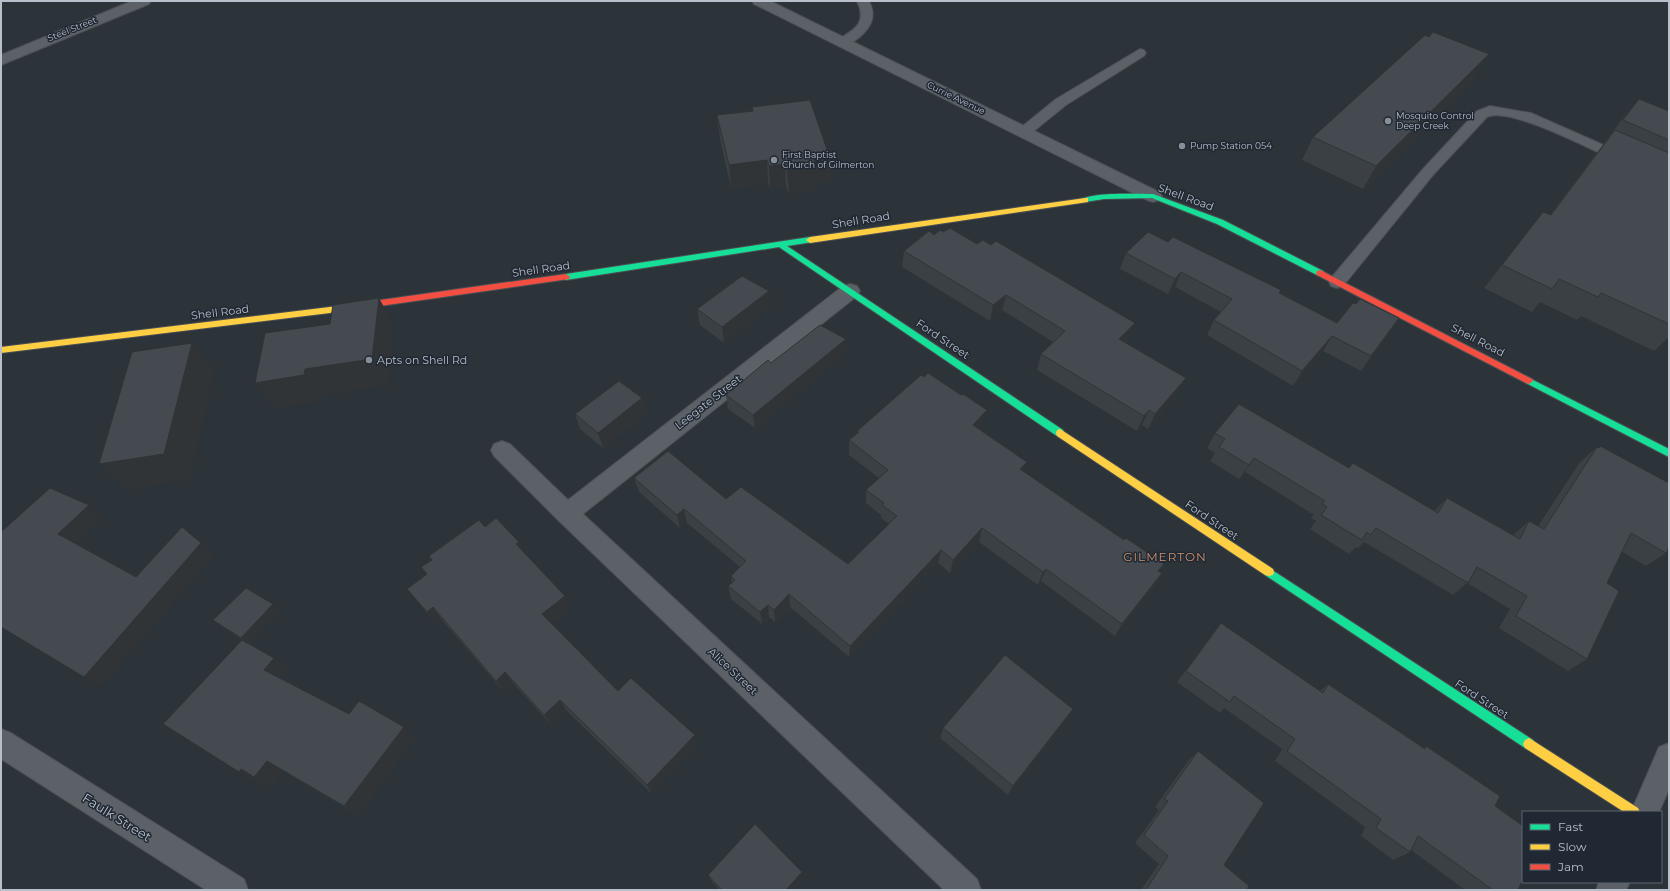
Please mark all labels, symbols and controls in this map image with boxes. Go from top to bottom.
street label: Steel Street [46,14,98,43]
street label: Currie Avenue [925,79,988,117]
place label: Mosquito Control Deep Creek [1396,110,1474,131]
marker: Mosquito Control Deep Creek [1383,116,1393,126]
place label: Pump Station 054 [1190,140,1272,151]
marker: Pump Station 054 [1177,141,1187,151]
place label: First Baptist Church of Gilmerton [782,149,874,170]
marker: First Baptist Church of Gilmerton [769,155,779,165]
street label: Shell Road [1156,180,1216,214]
street label: Shell Road [831,209,891,231]
street label: Shell Road [511,258,571,280]
street label: Shell Road [190,301,250,323]
street label: Ford Street [914,316,973,362]
street label: Shell Road [1449,321,1507,359]
place label: Apts on Shell Rd [377,353,467,367]
marker: Apts on Shell Rd [364,355,374,365]
street label: Leegate Street [672,371,745,432]
street label: Ford Street [1183,497,1242,543]
district label: GILMERTON [1123,549,1207,564]
street label: Alice Street [705,645,761,698]
street label: Ford Street [1452,676,1512,722]
street label: Faulk Street [80,789,154,845]
legend [1522,811,1662,883]
text: Fast [1558,819,1583,834]
text: Slow [1558,839,1587,854]
text: Jam [1557,859,1584,874]

